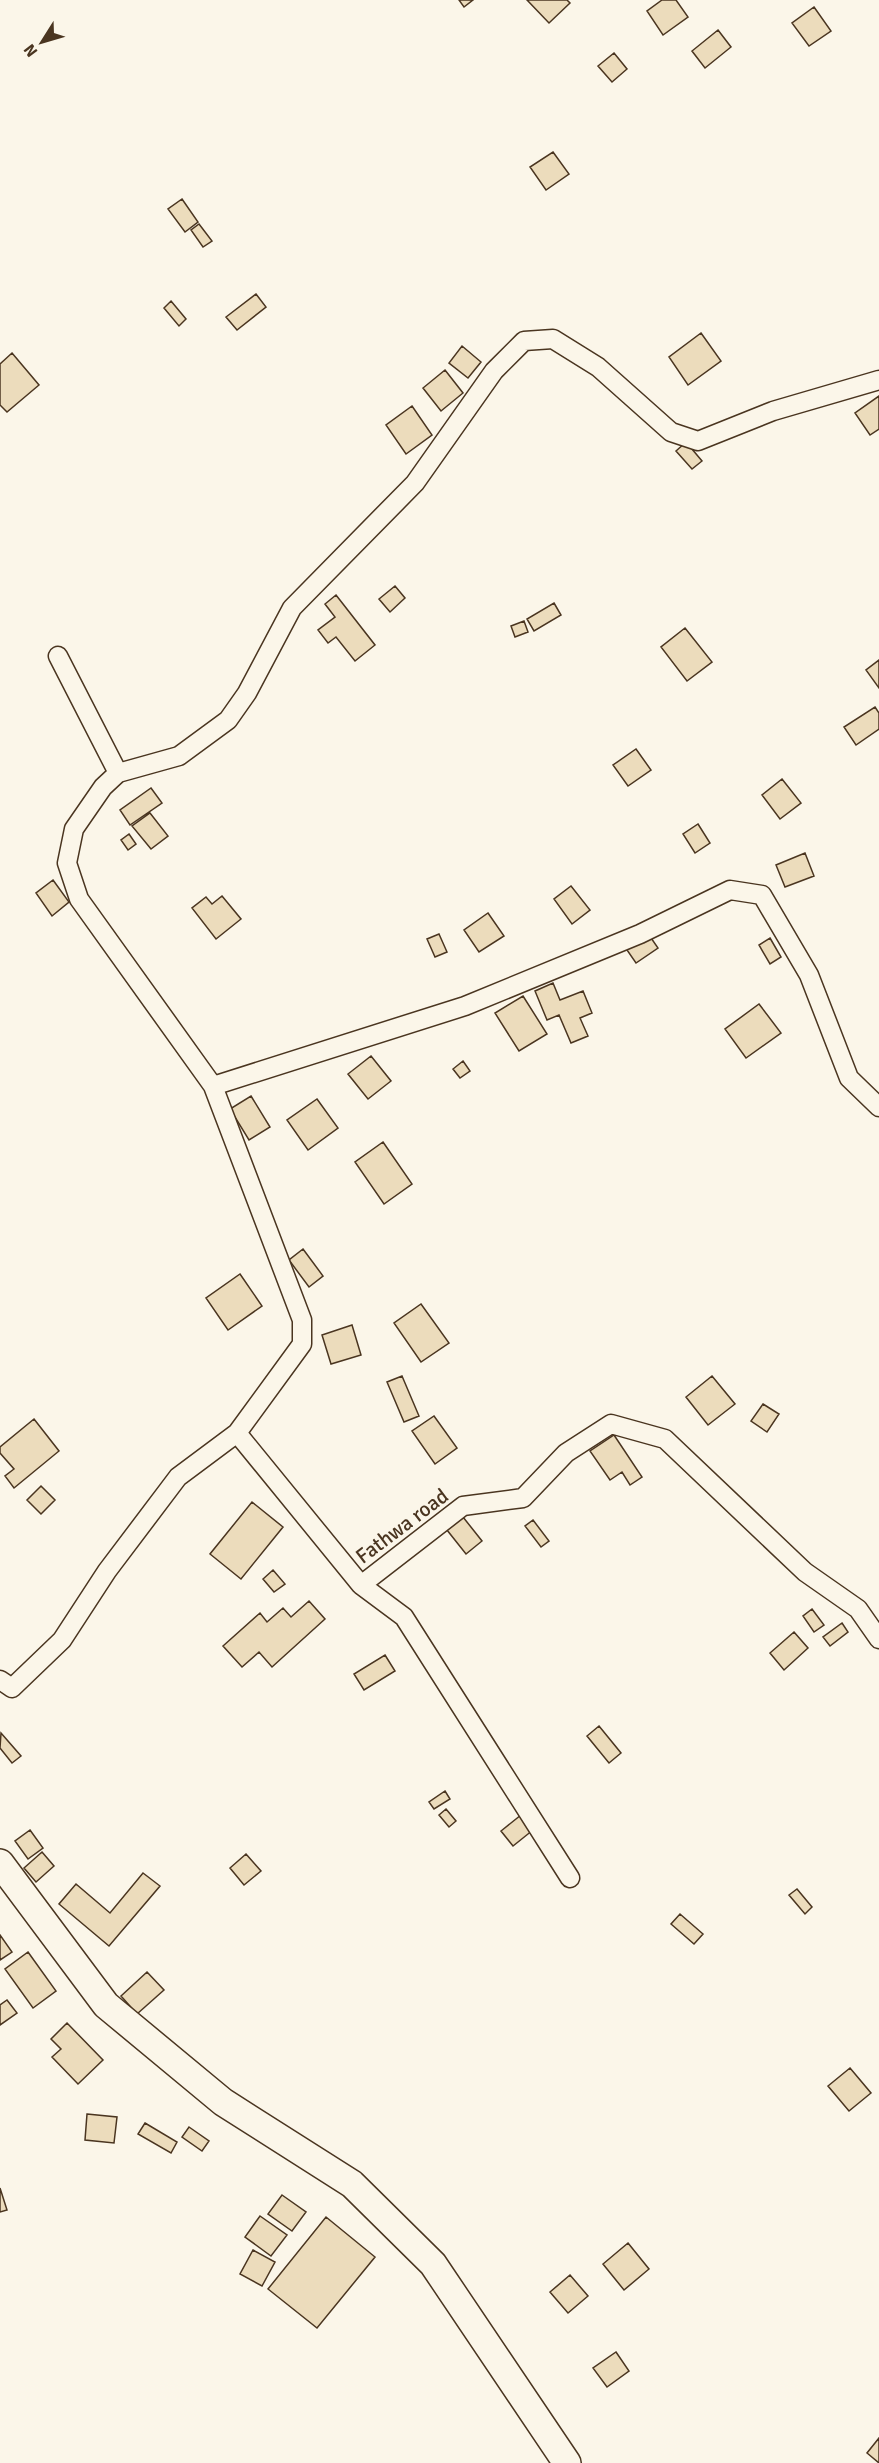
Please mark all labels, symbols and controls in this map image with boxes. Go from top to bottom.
north arrow [12,12,72,72]
text: N [19,40,42,61]
street label: Fathwa road [351,1483,453,1569]

